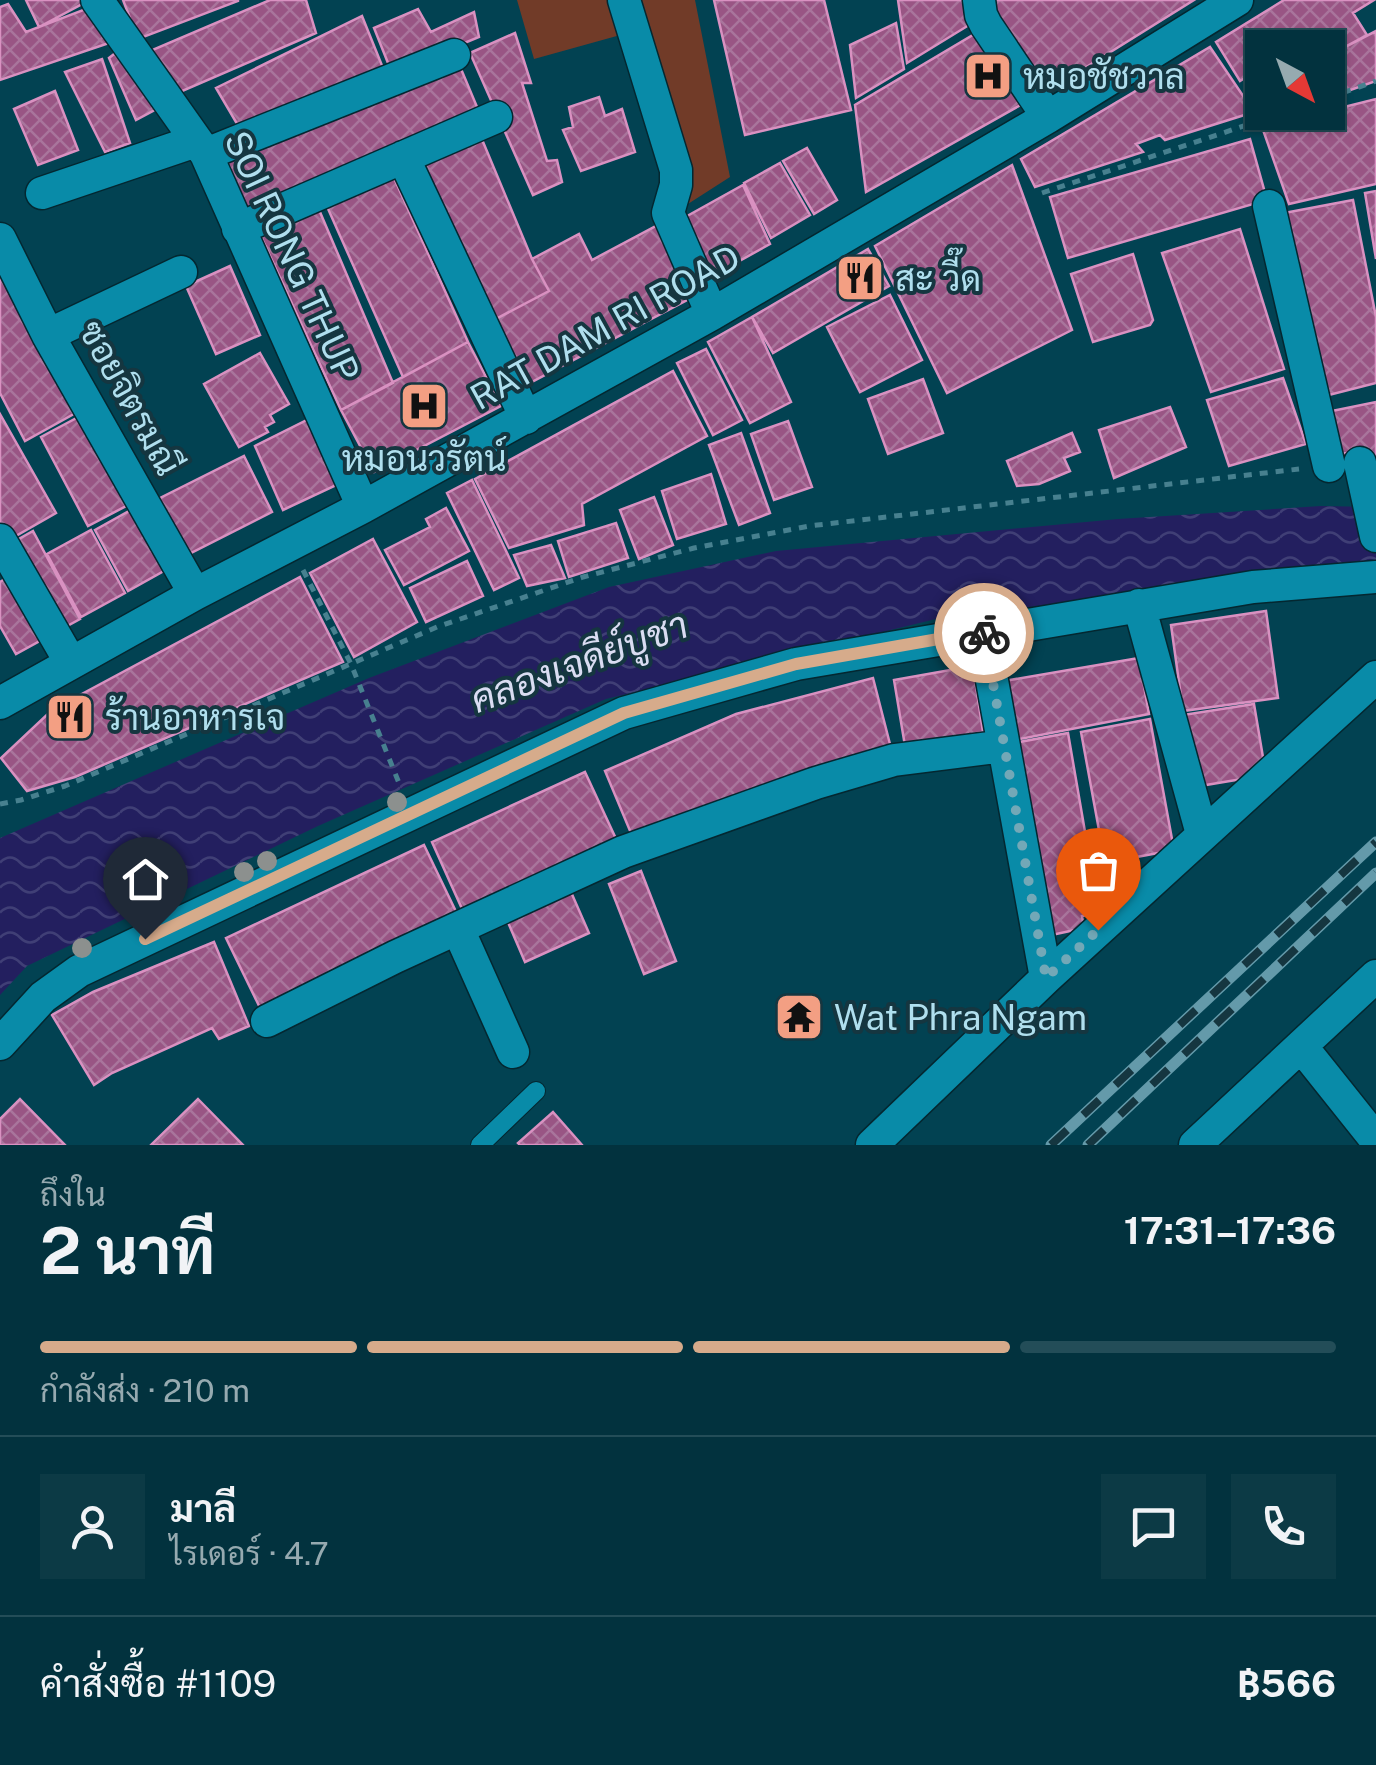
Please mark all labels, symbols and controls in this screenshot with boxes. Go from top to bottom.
north arrow [1245,30,1345,130]
map controls [1245,30,1345,130]
hospital icon: หมอชัชวาล [962,50,1014,102]
place label: หมอชัชวาล [1023,56,1185,97]
street label: SOI RONG THUP [216,125,368,387]
street label: RAT DAM RI ROAD [463,236,747,418]
place label: สะ วี๊ด [895,247,981,299]
restaurant icon: สะ วี๊ด [834,252,886,304]
street label: ซอยจิตรมณี [71,313,191,482]
hospital icon: หมอนวรัตน์ [398,380,450,432]
place label: หมอนวรัตน์ [342,436,507,479]
courier [934,583,1034,683]
water label: คลองเจดีย์บูชา [464,601,695,725]
icon: bike [957,606,1012,661]
restaurant icon: ร้านอาหารเจ [44,691,96,743]
place label: ร้านอาหารเจ [105,695,285,738]
pin [1056,828,1141,931]
pin [103,837,188,940]
icon: bag [1071,843,1126,898]
icon: home [118,852,173,907]
temple icon: Wat Phra Ngam [773,991,825,1043]
place label: Wat Phra Ngam [834,997,1087,1038]
text: ถึงใน [40,1176,106,1213]
text: 17:31–17:36 [1124,1208,1336,1253]
text: 2 นาที [40,1212,215,1289]
text: กำลังส่ง · 210 m [40,1372,250,1409]
button: person [40,1474,145,1579]
button: chat [1101,1474,1206,1579]
button: phone [1231,1474,1336,1579]
text: มาลี [170,1486,236,1531]
text: ไรเดอร์ · 4.7 [170,1535,329,1572]
text: คำสั่งซื้อ #1109 [40,1661,276,1706]
text: ฿566 [1237,1661,1336,1706]

